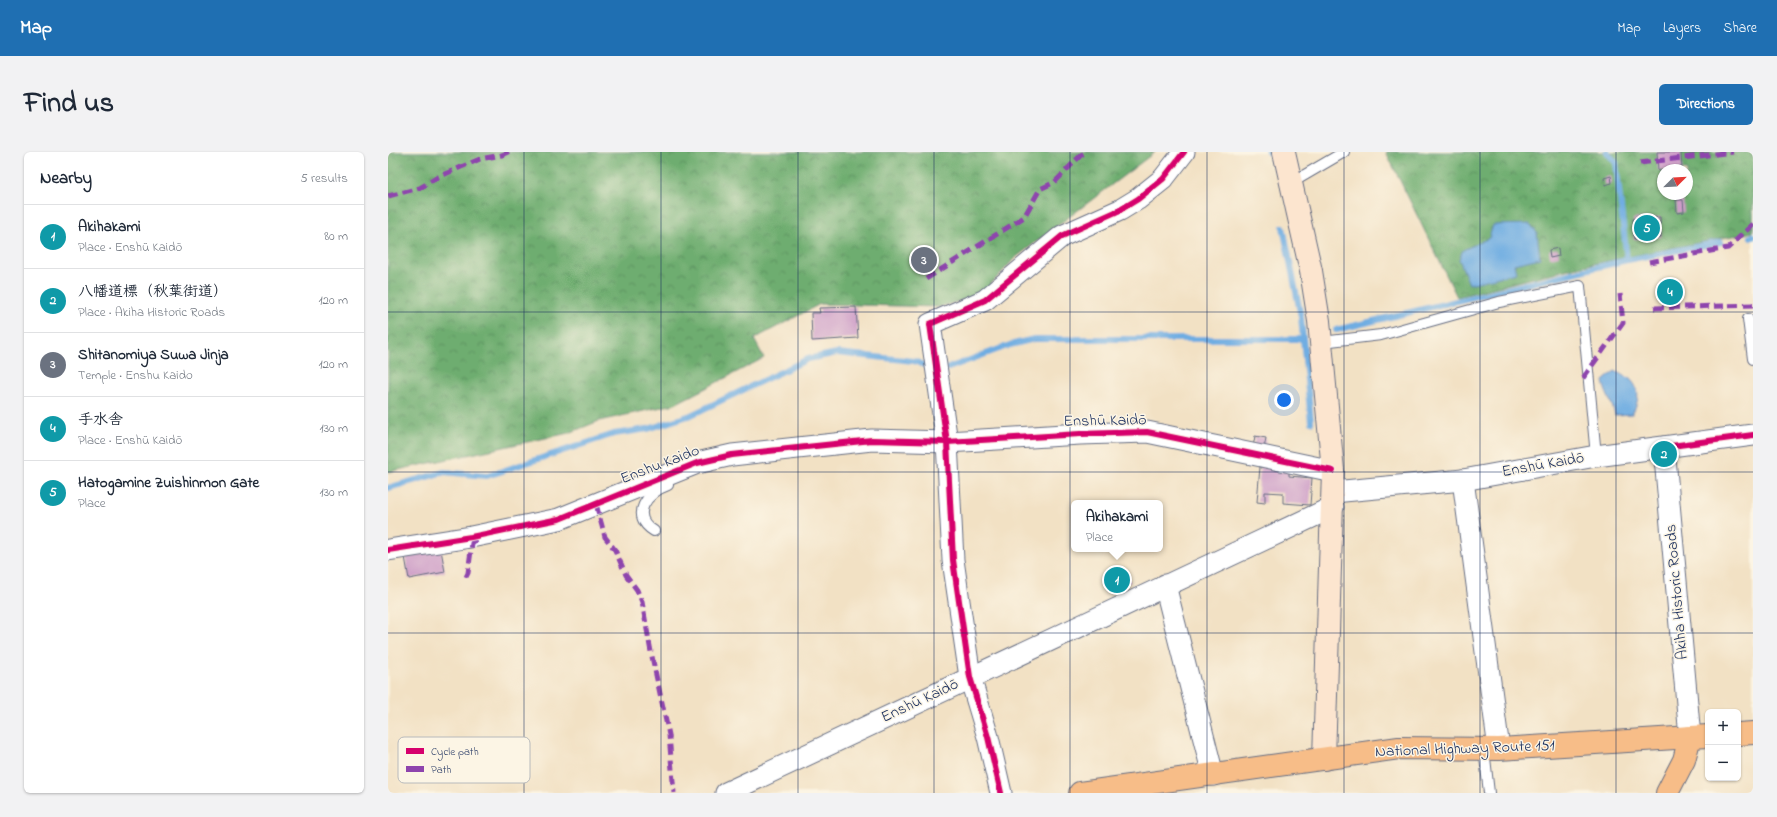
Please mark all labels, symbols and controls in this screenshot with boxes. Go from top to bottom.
text: Map [20,15,52,42]
text: Map [1617,18,1641,39]
text: Layers [1663,18,1701,39]
text: Share [1723,18,1757,39]
text: Find us [24,84,114,125]
button: Directions [1659,84,1753,125]
north arrow [1657,164,1693,200]
text: Nearby [40,166,92,191]
text: 5 results [300,169,348,188]
pin: 5 [1634,213,1660,243]
text: Akihakami [78,216,141,238]
text: 1 [51,227,55,246]
text: 80 m [324,227,348,246]
text: Place · Enshū Kaidō [78,238,182,257]
pin: 3 [911,245,937,275]
pin: 4 [1657,277,1683,307]
text: 八幡道標（秋葉街道） [78,281,228,303]
text: 2 [50,291,56,310]
text: 120 m [318,291,348,310]
text: Place · Akiha Historic Roads [78,303,225,322]
text: Shitanomiya Suwa Jinja [78,344,229,366]
text: 3 [50,355,56,374]
text: 120 m [318,355,348,374]
text: Temple · Enshu Kaido [78,366,193,385]
your location [1274,390,1294,410]
street label: Enshū Kaidō [1063,408,1147,434]
text: 手水舎 [78,409,123,431]
text: 4 [50,419,56,438]
text: 130 m [320,419,348,438]
text: Place · Enshū Kaidō [78,431,182,450]
street label: Enshu Kaido [617,439,703,491]
pin: 2 [1651,439,1677,469]
street label: Enshū Kaidō [1500,446,1586,484]
text: Hatogamine Zuishinmon Gate [78,472,259,494]
text: 5 [49,483,57,502]
text: 130 m [320,483,348,502]
text: Place [78,494,106,513]
popup [1071,500,1163,552]
text: Akihakami [1086,506,1148,528]
street label: Akiha Historic Roads [1659,523,1695,661]
text: Place [1086,528,1113,547]
pin: 1 [1104,565,1130,595]
street label: Enshū Kaidō [877,673,963,729]
map controls [1705,709,1741,781]
button: + [1705,709,1741,745]
street label: National Highway Route 151 [1375,734,1555,764]
legend [398,737,530,783]
text: Cycle path [431,744,479,761]
button: − [1705,745,1741,781]
text: Path [431,762,452,778]

